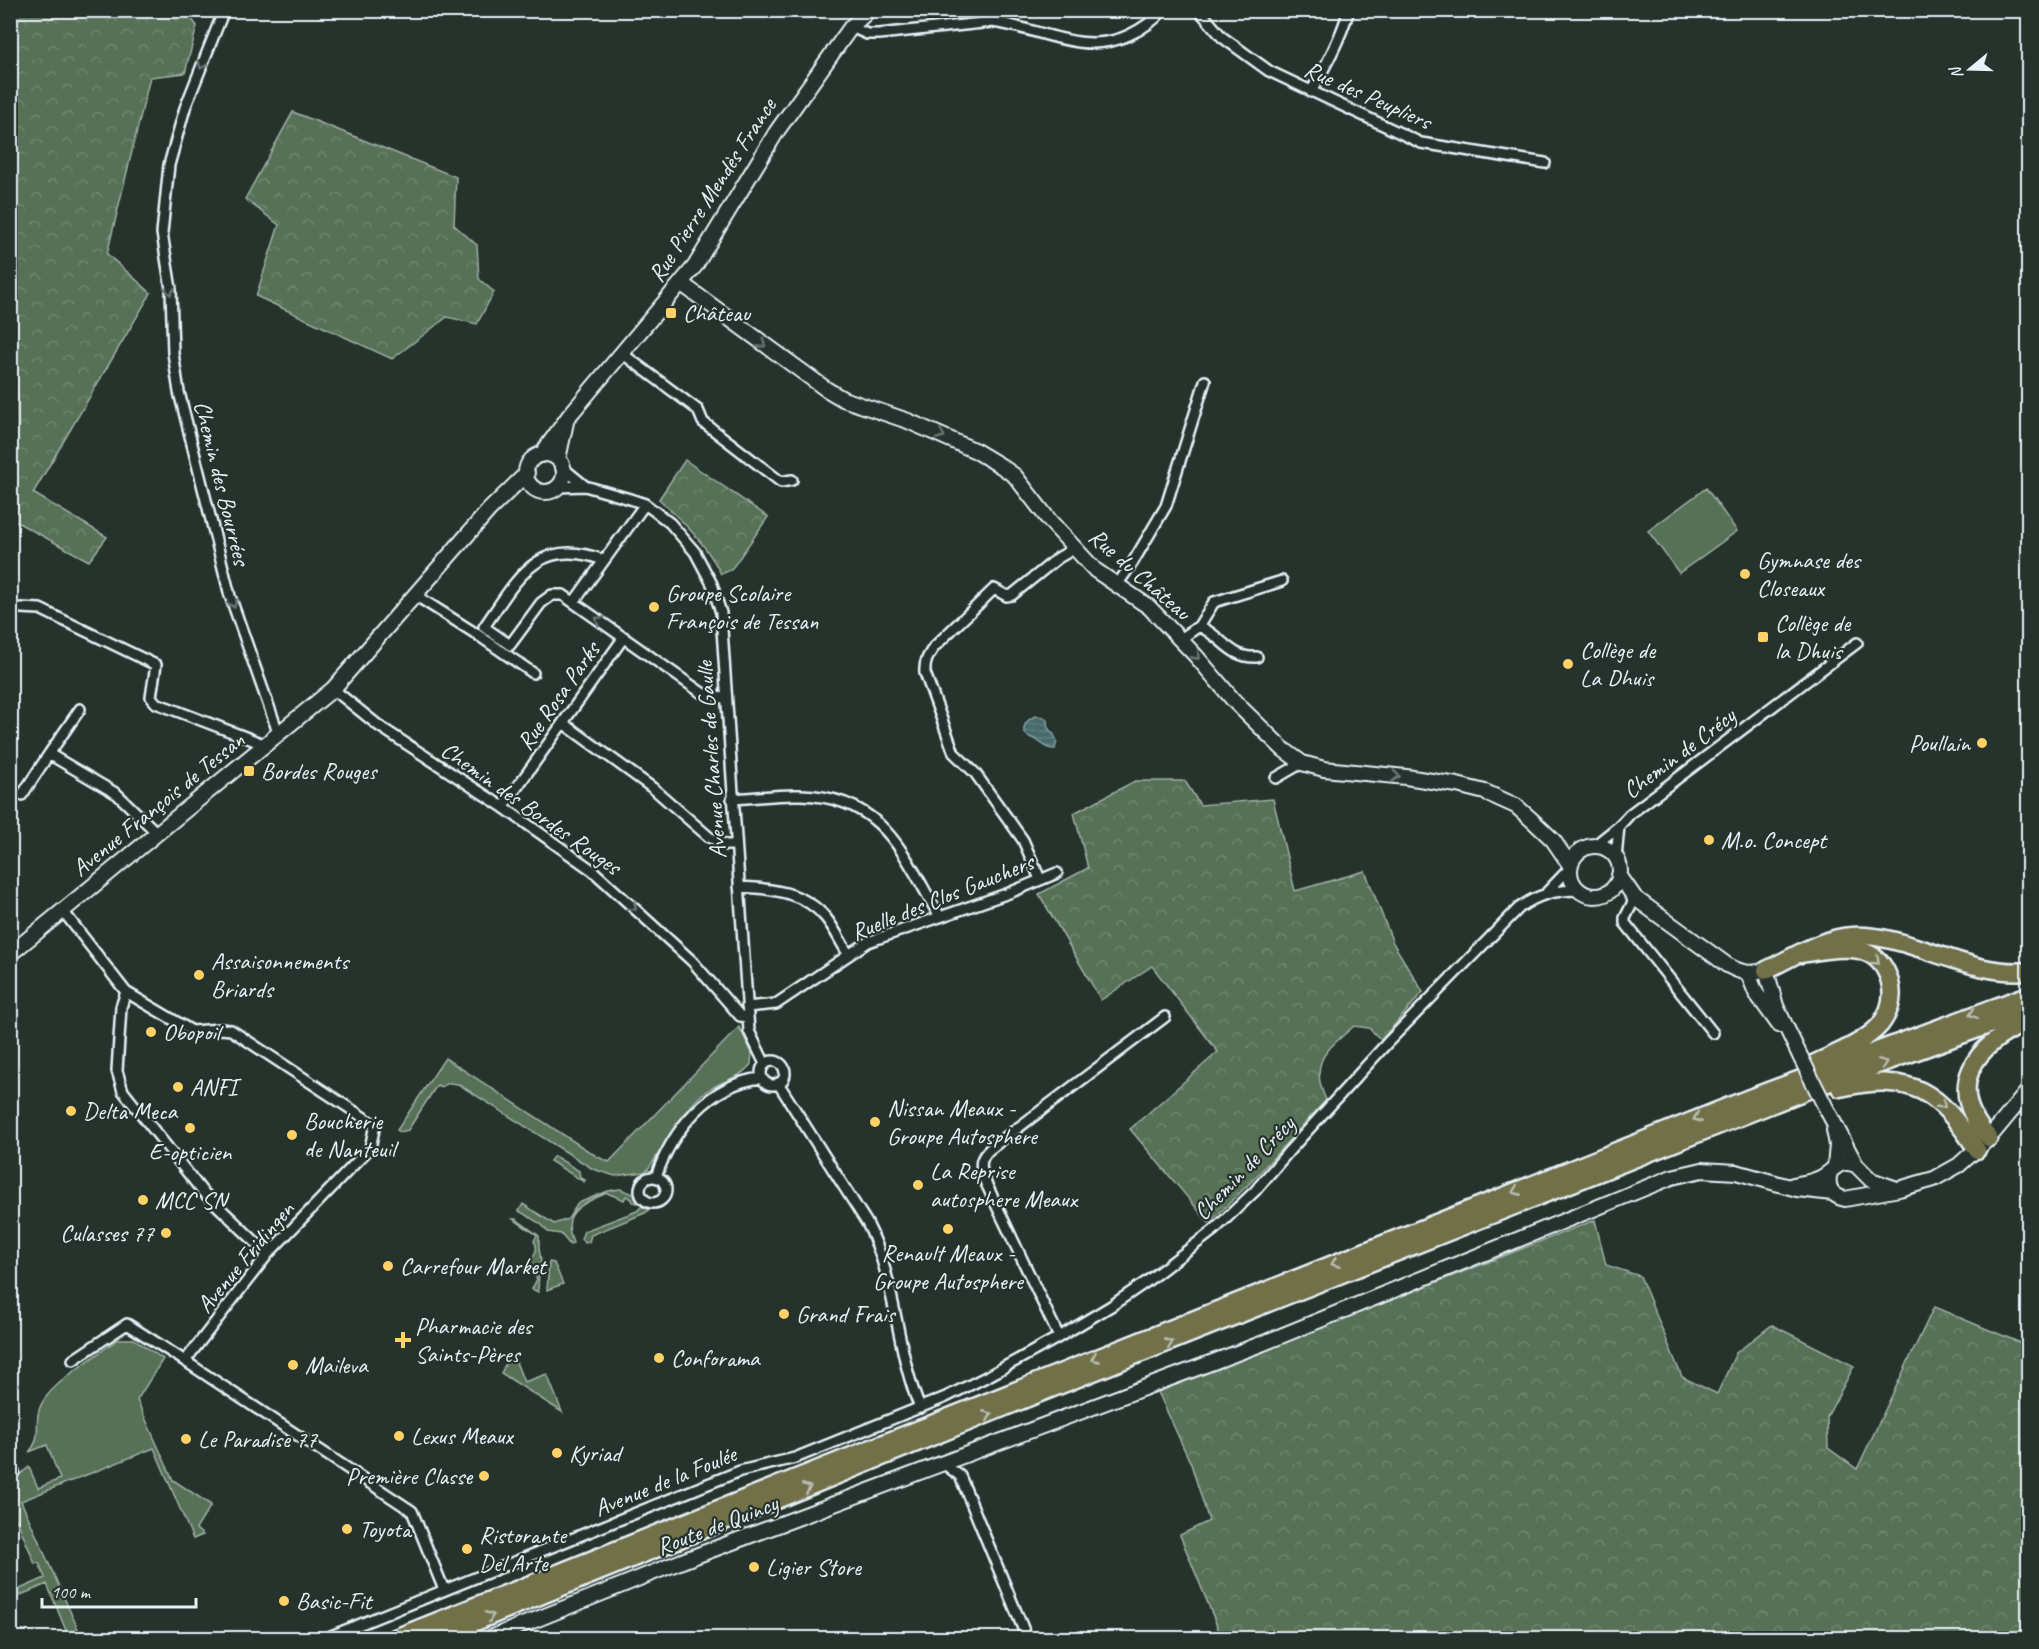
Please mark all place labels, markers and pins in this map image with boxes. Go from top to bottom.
place label: Château [683,298,752,328]
marker: Château [664,306,678,320]
place label: Gymnase des Closeaux [1757,545,1862,603]
marker: Gymnase des Closeaux [1738,567,1752,581]
place label: Groupe Scolaire François de Tessan [666,578,819,636]
marker: Groupe Scolaire François de Tessan [647,600,661,614]
place label: Collège de la Dhuis [1775,608,1852,666]
marker: Collège de la Dhuis [1756,630,1770,644]
place label: Collège de La Dhuis [1580,635,1657,693]
marker: Collège de La Dhuis [1561,657,1575,671]
place label: Poullain [1909,728,1971,758]
marker: Poullain [1975,736,1989,750]
place label: Bordes Rouges [261,756,378,786]
marker: Bordes Rouges [242,764,256,778]
place label: M.o. Concept [1721,825,1828,855]
marker: M.o. Concept [1702,833,1716,847]
place label: Assaisonnements Briards [211,946,350,1004]
marker: Assaisonnements Briards [192,968,206,982]
place label: Obopoil [163,1017,224,1047]
marker: Obopoil [144,1025,158,1039]
place label: ANFI [190,1072,243,1102]
marker: ANFI [171,1080,185,1094]
place label: Nissan Meaux - Groupe Autosphere [887,1093,1039,1151]
place label: Delta Meca [83,1096,179,1126]
marker: Delta Meca [64,1104,78,1118]
place label: Boucherie de Nanteuil [304,1106,399,1164]
marker: Nissan Meaux - Groupe Autosphere [868,1115,882,1129]
marker: E-opticien [183,1121,197,1135]
marker: Boucherie de Nanteuil [285,1128,299,1142]
place label: E-opticien [149,1137,232,1167]
place label: La Reprise autosphere Meaux [930,1156,1079,1214]
marker: La Reprise autosphere Meaux [911,1178,925,1192]
place label: MCC SN [155,1185,230,1215]
marker: MCC SN [136,1193,150,1207]
place label: Culasses 77 [60,1218,155,1248]
marker: Renault Meaux - Groupe Autosphere [941,1222,955,1236]
marker: Culasses 77 [159,1226,173,1240]
place label: Renault Meaux - Groupe Autosphere [873,1238,1025,1296]
place label: Carrefour Market [400,1251,548,1281]
marker: Carrefour Market [381,1259,395,1273]
place label: Grand Frais [796,1299,896,1329]
marker: Grand Frais [777,1307,791,1321]
place label: Pharmacie des Saints-Pères [415,1311,534,1369]
marker: Pharmacie des Saints-Pères [396,1333,410,1347]
place label: Conforama [671,1343,761,1373]
place label: Maileva [305,1350,369,1380]
marker: Conforama [652,1351,666,1365]
marker: Maileva [286,1358,300,1372]
place label: Lexus Meaux [411,1421,515,1451]
place label: Le Paradise 77 [198,1424,318,1454]
marker: Lexus Meaux [392,1429,406,1443]
marker: Le Paradise 77 [179,1432,193,1446]
place label: Kyriad [569,1438,624,1468]
marker: Kyriad [550,1446,564,1460]
place label: Première Classe [346,1461,474,1491]
marker: Première Classe [477,1469,491,1483]
place label: Toyota [359,1514,413,1544]
place label: Ristorante Del Arte [479,1520,568,1578]
marker: Toyota [340,1522,354,1536]
marker: Ristorante Del Arte [460,1542,474,1556]
place label: Ligier Store [766,1552,863,1582]
marker: Ligier Store [747,1560,761,1574]
place label: Basic-Fit [296,1586,374,1616]
marker: Basic-Fit [277,1594,291,1608]

